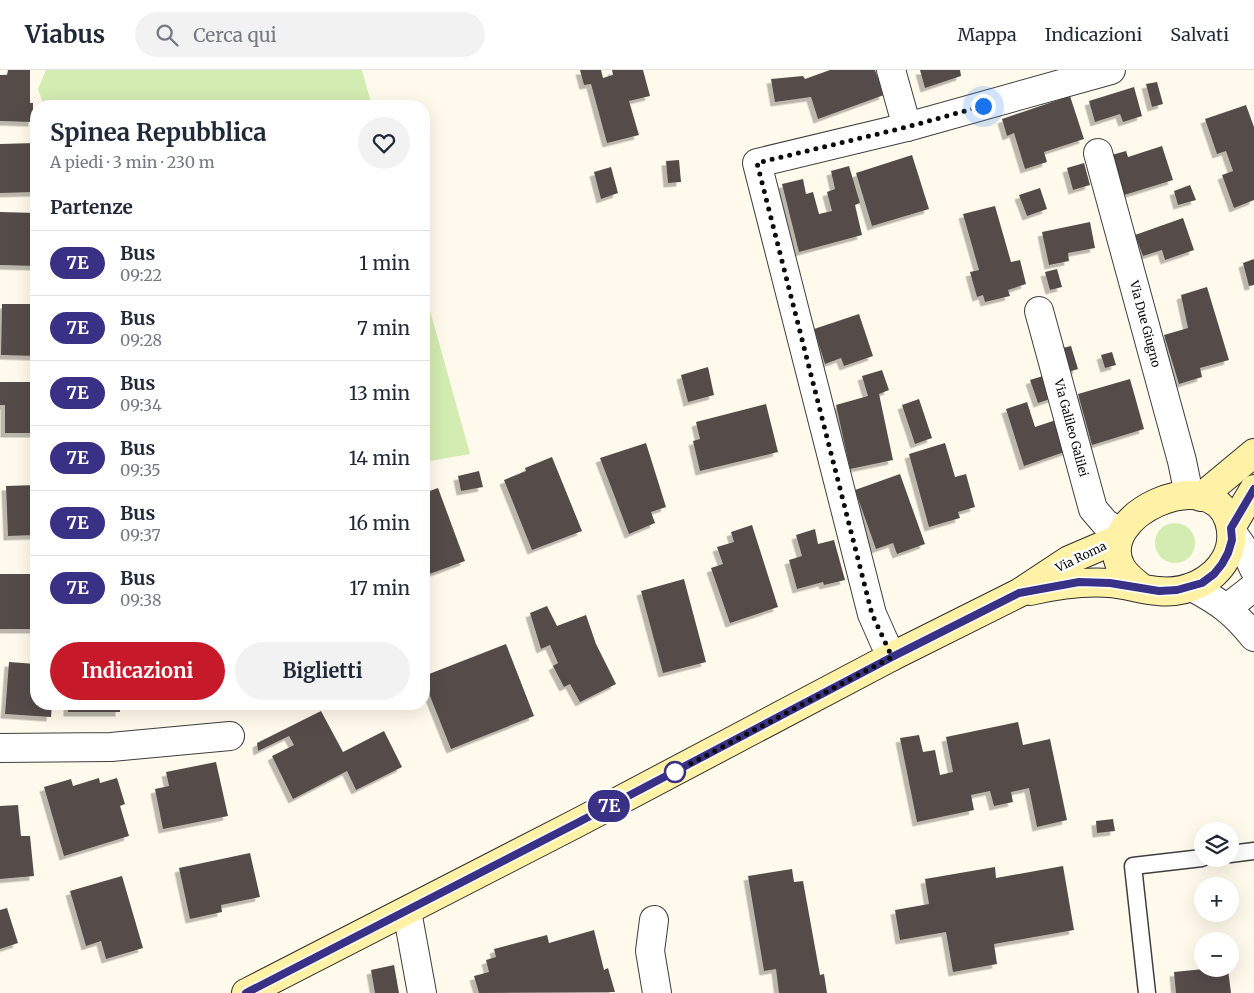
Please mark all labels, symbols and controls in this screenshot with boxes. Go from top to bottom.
search box [135,12,485,57]
text: Viabus [25,19,105,50]
icon: search [153,21,181,49]
text: Cerca qui [193,23,277,47]
text: Mappa [957,23,1017,46]
text: Indicazioni [1045,23,1142,46]
text: Salvati [1170,23,1229,46]
your location [971,94,996,119]
text: Spinea Repubblica [50,117,267,148]
button: heart [358,117,410,169]
text: A piedi · 3 min · 230 m [50,152,215,172]
text: Partenze [50,195,133,219]
text: Bus [120,241,155,265]
text: 7E [66,251,89,274]
text: 1 min [359,251,410,275]
text: 09:22 [120,265,162,285]
street label: Via Due Giugno [1126,278,1164,369]
text: Bus [120,306,155,330]
text: 7E [66,316,89,339]
text: 7 min [357,316,410,340]
text: 09:28 [120,330,162,350]
text: Bus [120,371,155,395]
street label: Via Galileo Galilei [1051,376,1092,478]
text: 7E [66,381,89,404]
text: 13 min [349,381,410,405]
text: 09:34 [120,395,162,415]
text: Bus [120,436,155,460]
text: 7E [66,446,89,469]
text: 14 min [349,446,410,470]
text: 09:35 [120,460,161,480]
text: Bus [120,501,155,525]
text: 7E [66,511,89,534]
text: 16 min [349,511,410,535]
text: 09:37 [120,525,161,545]
street label: Via Roma [1052,538,1109,576]
text: Bus [120,566,155,590]
text: 7E [66,576,89,599]
text: 17 min [350,576,410,600]
text: 09:38 [120,590,162,610]
button: Indicazioni [50,642,225,700]
button: Biglietti [235,642,410,700]
unlabelled marker [664,761,686,783]
line badge: 7E [586,790,632,822]
text: 7E [598,794,620,817]
map controls [1194,822,1239,977]
button: layers [1194,822,1239,867]
button: + [1194,877,1239,922]
button: − [1194,932,1239,977]

